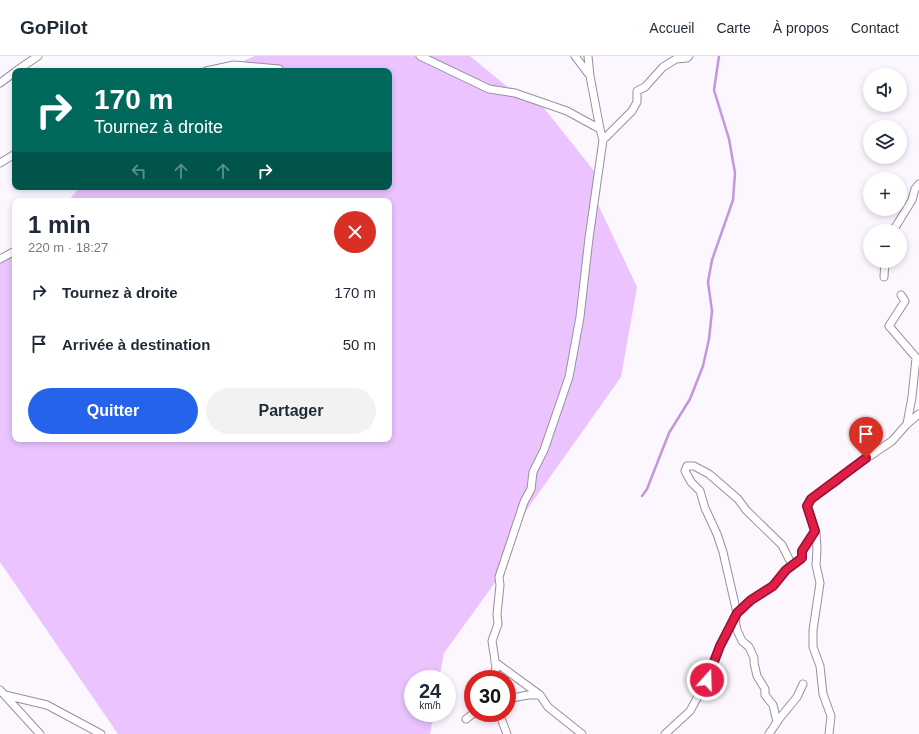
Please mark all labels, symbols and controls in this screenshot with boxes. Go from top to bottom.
text: GoPilot [20,17,88,38]
text: Accueil [649,20,694,36]
text: Carte [716,20,751,36]
text: À propos [773,20,829,36]
text: Contact [851,20,899,36]
map controls [863,68,907,268]
button: sound [863,68,907,112]
icon: right [28,84,80,136]
text: 170 m [94,84,173,115]
text: Tournez à droite [94,117,223,137]
button: layers [863,120,907,164]
icon: left [128,160,150,182]
icon: ahead [170,160,192,182]
icon: ahead [212,160,234,182]
icon: right [254,160,276,182]
button: + [863,172,907,216]
text: 1 min [28,211,91,238]
button: close [334,211,376,253]
button: − [863,224,907,268]
text: 220 m · 18:27 [28,240,108,255]
icon: right [28,281,50,303]
text: Tournez à droite [62,284,178,301]
text: 170 m [334,284,376,301]
icon: arrive [28,333,50,355]
text: Arrivée à destination [62,336,210,353]
text: 50 m [343,336,376,353]
button: Quitter [28,388,198,434]
button: Partager [206,388,376,434]
pin [849,417,883,458]
icon: arrive [855,423,877,445]
position arrow [686,659,728,701]
speed limit sign: 30 [464,670,516,722]
text: 24 [419,680,441,702]
text: km/h [419,700,441,711]

